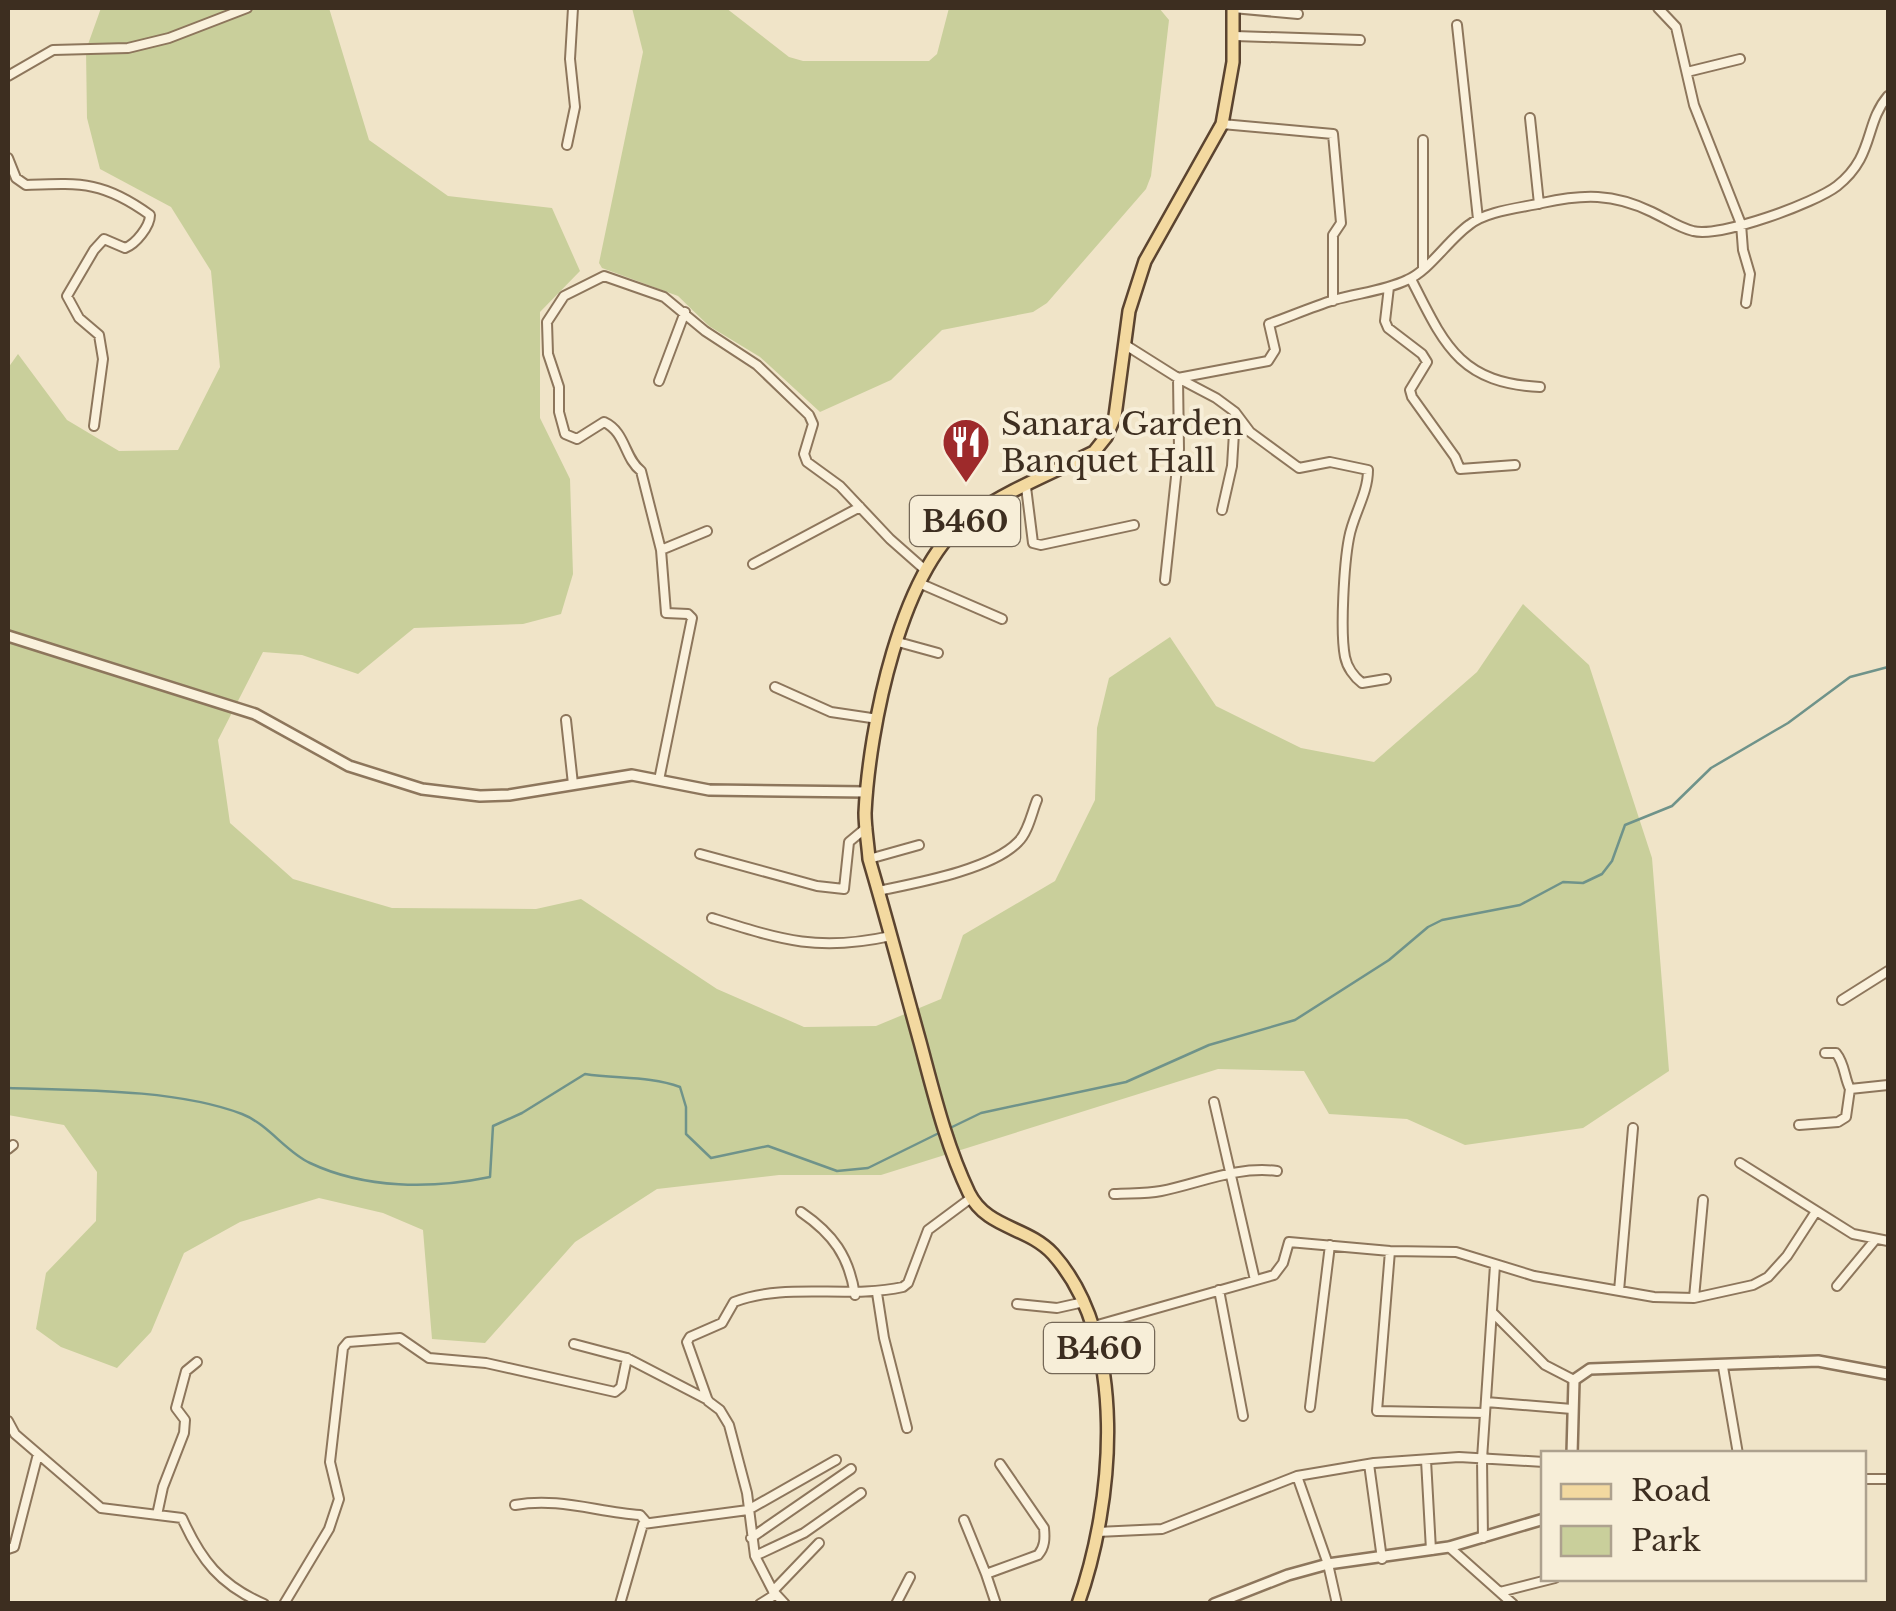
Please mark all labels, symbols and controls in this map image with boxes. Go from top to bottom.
place label: Sanara Garden Banquet Hall [1001,404,1243,481]
restaurant icon: Sanara Garden Banquet Hall [940,416,992,484]
road number: B460 [910,496,1020,546]
road number: B460 [1044,1323,1154,1373]
legend [1541,1451,1866,1581]
text: Road [1631,1472,1711,1509]
text: Park [1631,1522,1701,1559]

